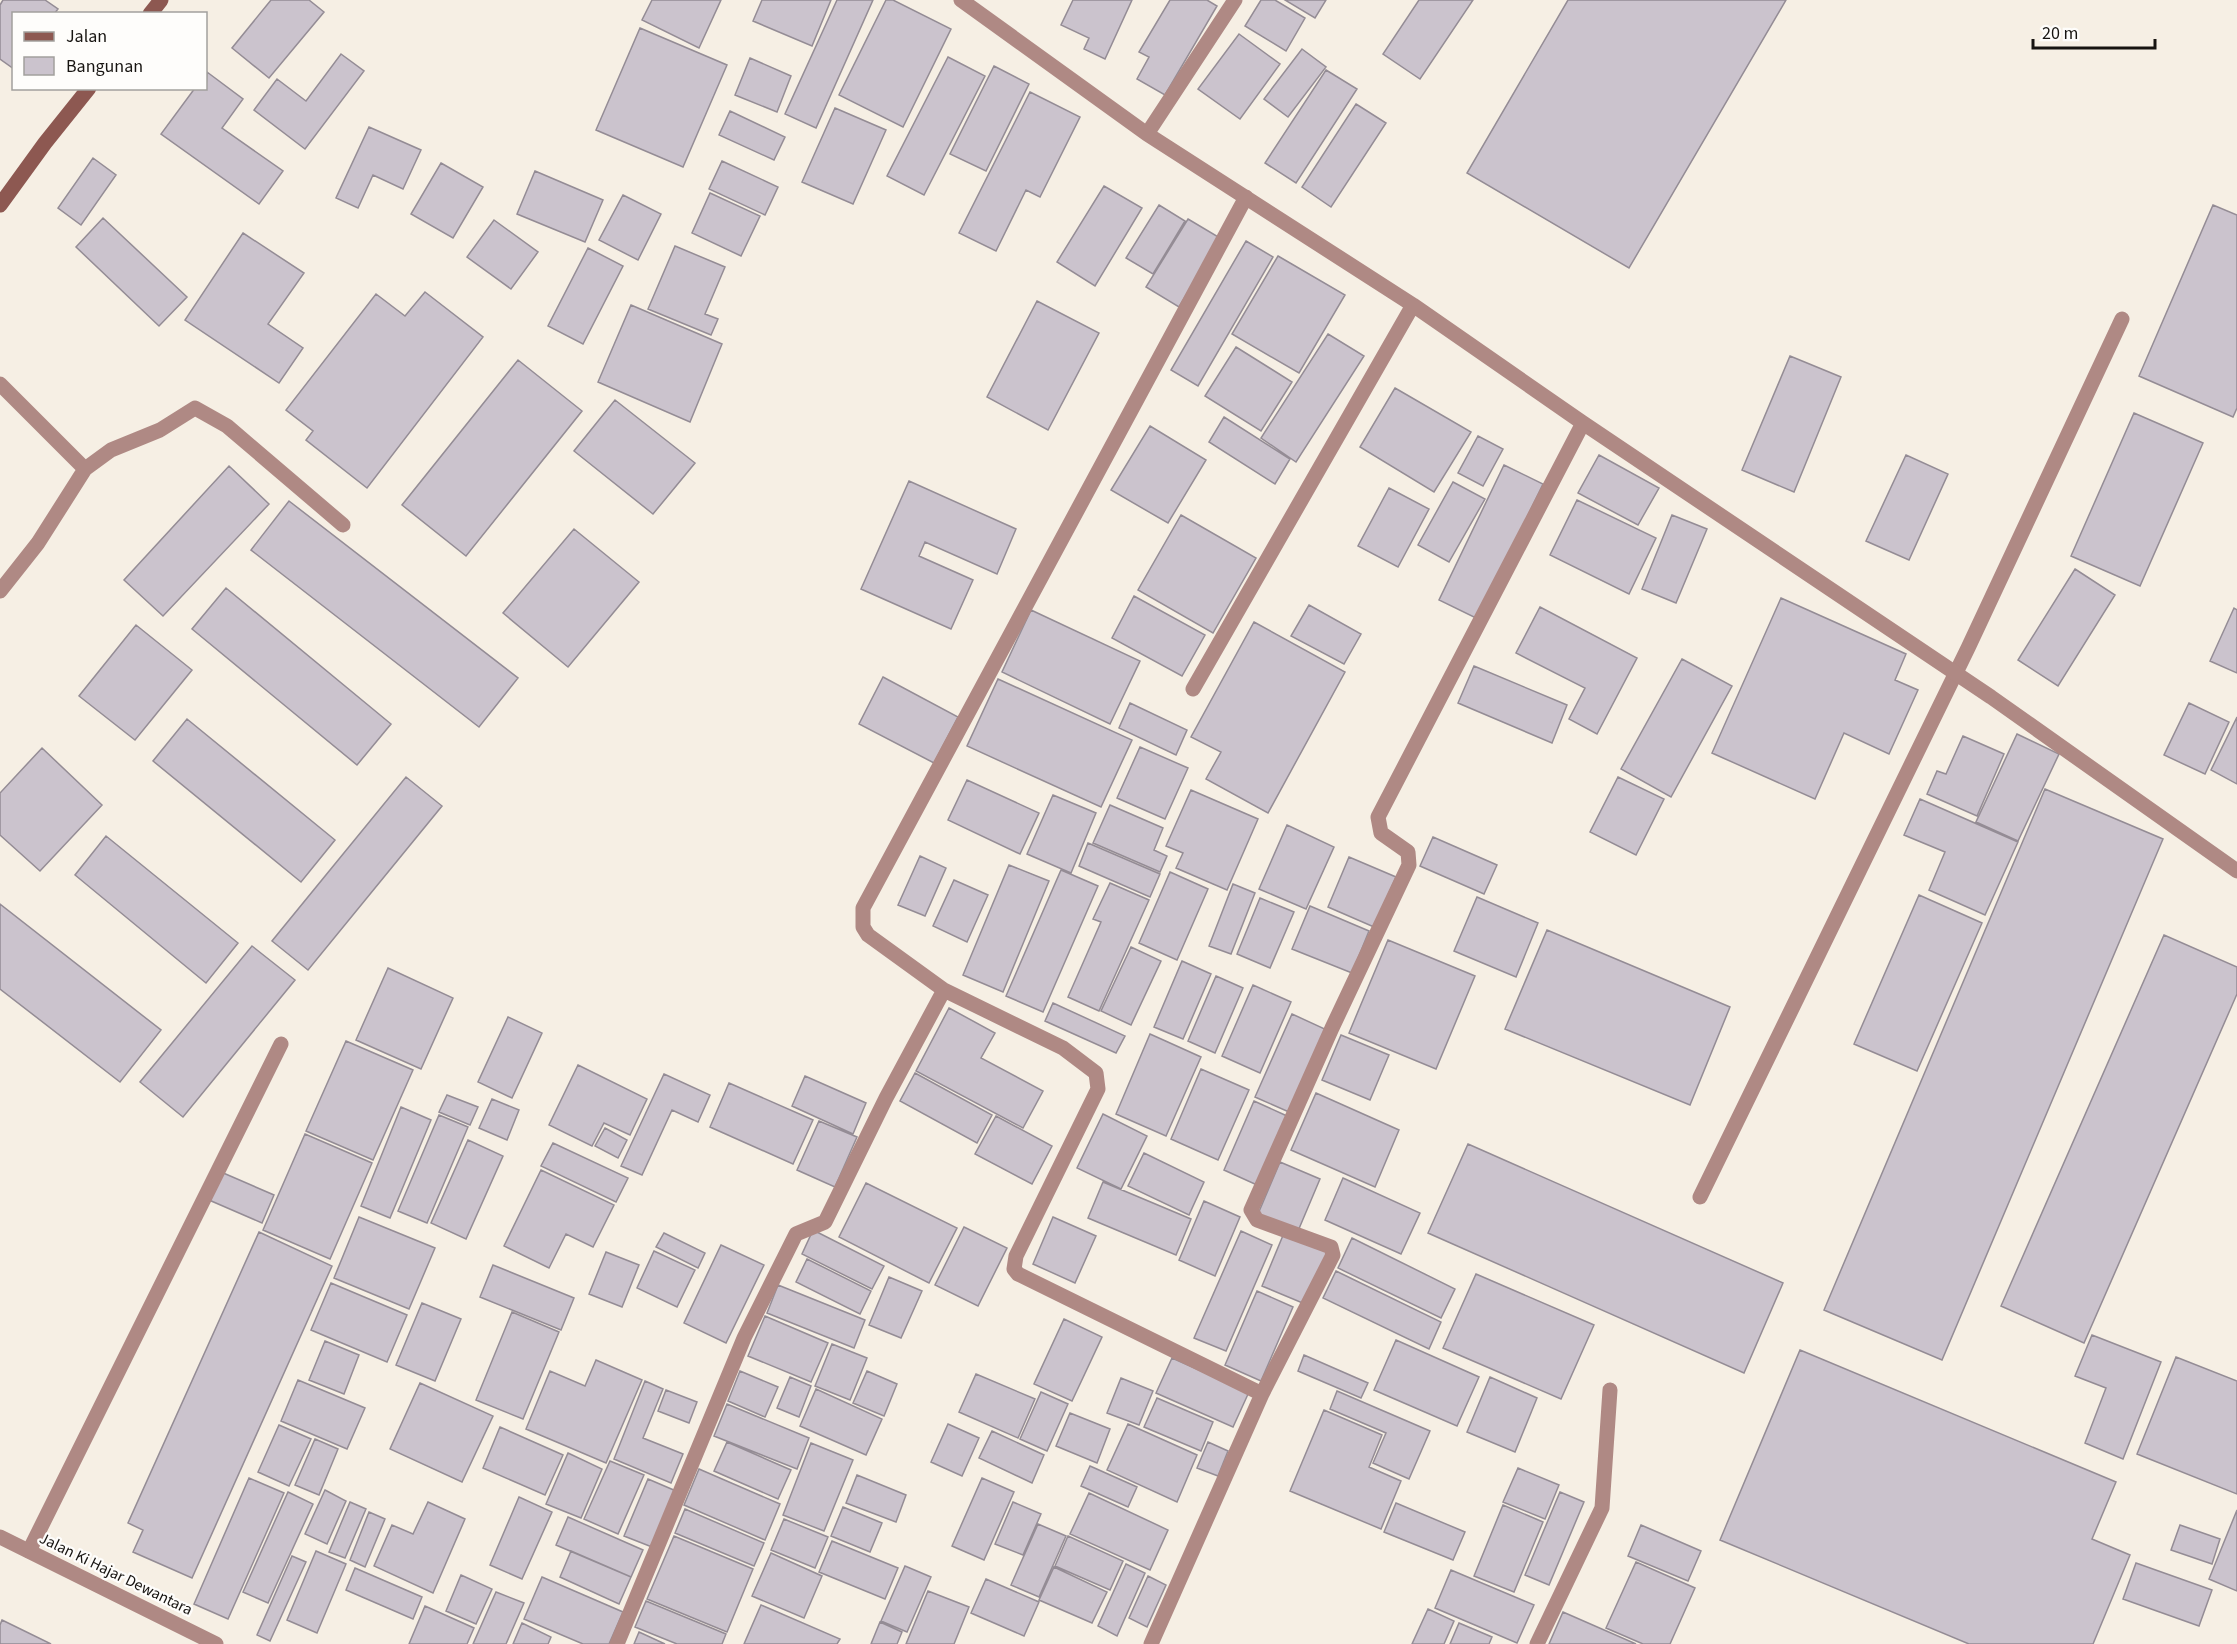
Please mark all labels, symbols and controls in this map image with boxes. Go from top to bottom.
legend [12,12,207,90]
scale bar [2033,12,2154,50]
text: 20 m [2042,21,2078,46]
text: Jalan [66,24,107,49]
text: Bangunan [66,54,143,79]
street label: Jalan Ki Hajar Dewantara [36,1527,196,1621]

